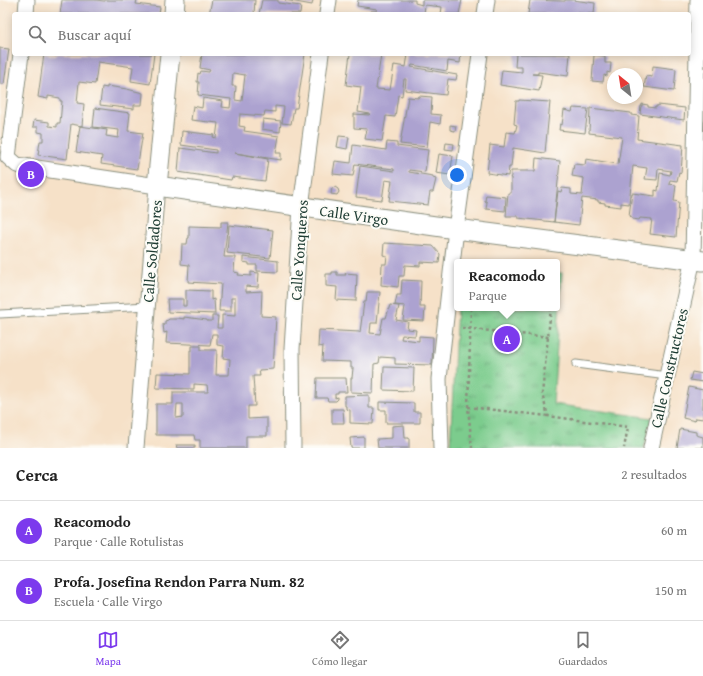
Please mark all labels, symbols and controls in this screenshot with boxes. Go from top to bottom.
search box [12,12,691,56]
icon: search [26,23,48,45]
text: Buscar aquí [58,24,131,45]
north arrow [607,68,643,104]
pin: B [18,159,44,189]
your location [447,165,467,185]
street label: Calle Soldadores [137,199,167,303]
street label: Calle Yonqueros [285,199,313,301]
street label: Calle Virgo [318,200,390,230]
popup [454,259,560,311]
text: Reacomodo [469,265,545,286]
text: Parque [469,286,507,305]
street label: Calle Constructores [645,306,693,430]
pin: A [494,324,520,354]
text: Cerca [16,462,58,487]
text: 2 resultados [621,465,687,484]
text: Reacomodo [54,511,131,532]
text: A [25,521,33,540]
text: 60 m [661,521,687,540]
text: Parque · Calle Rotulistas [54,532,184,551]
text: Profa. Josefina Rendon Parra Num. 82 [54,571,304,592]
text: B [25,581,33,600]
text: 150 m [655,581,687,600]
text: Escuela · Calle Virgo [54,592,162,611]
tab: Mapa [96,629,121,669]
tab: Cómo llegar [312,629,367,669]
tab: Guardados [558,629,607,669]

